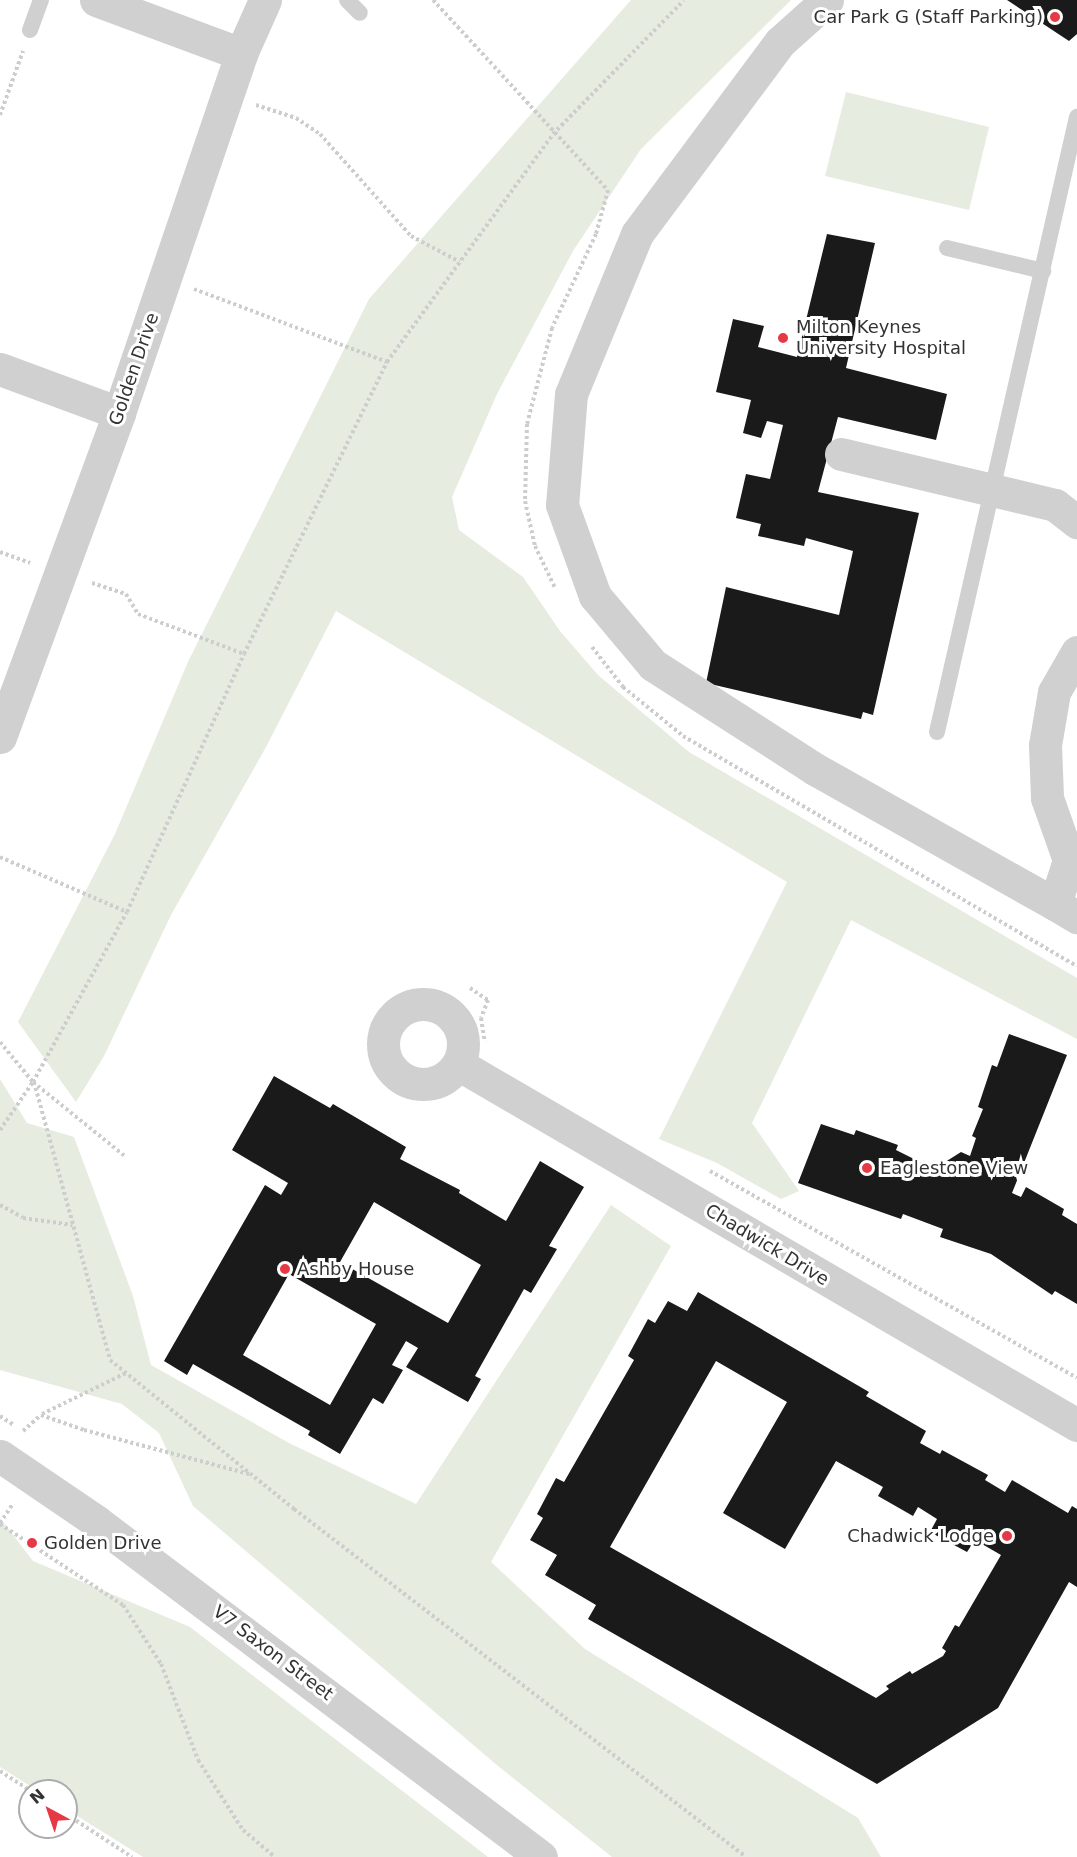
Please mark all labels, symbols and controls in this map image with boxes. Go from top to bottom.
place label: Car Park G (Staff Parking) [814,6,1043,28]
marker: Car Park G (Staff Parking) [1048,10,1062,24]
street label: Golden Drive [105,310,163,428]
place label: Milton Keynes University Hospital [796,317,966,360]
marker: Milton Keynes University Hospital [774,329,792,347]
place label: Eaglestone View [880,1157,1028,1179]
marker: Eaglestone View [858,1159,876,1177]
street label: Chadwick Drive [701,1200,833,1290]
place label: Ashby House [297,1258,414,1280]
marker: Ashby House [278,1262,292,1276]
place label: Chadwick Lodge [847,1525,994,1547]
marker: Chadwick Lodge [998,1527,1016,1545]
place label: Golden Drive [44,1532,162,1554]
marker: Golden Drive [25,1536,39,1550]
street label: V7 Saxon Street [209,1601,337,1705]
north arrow [18,1779,78,1839]
text: N [26,1785,49,1808]

